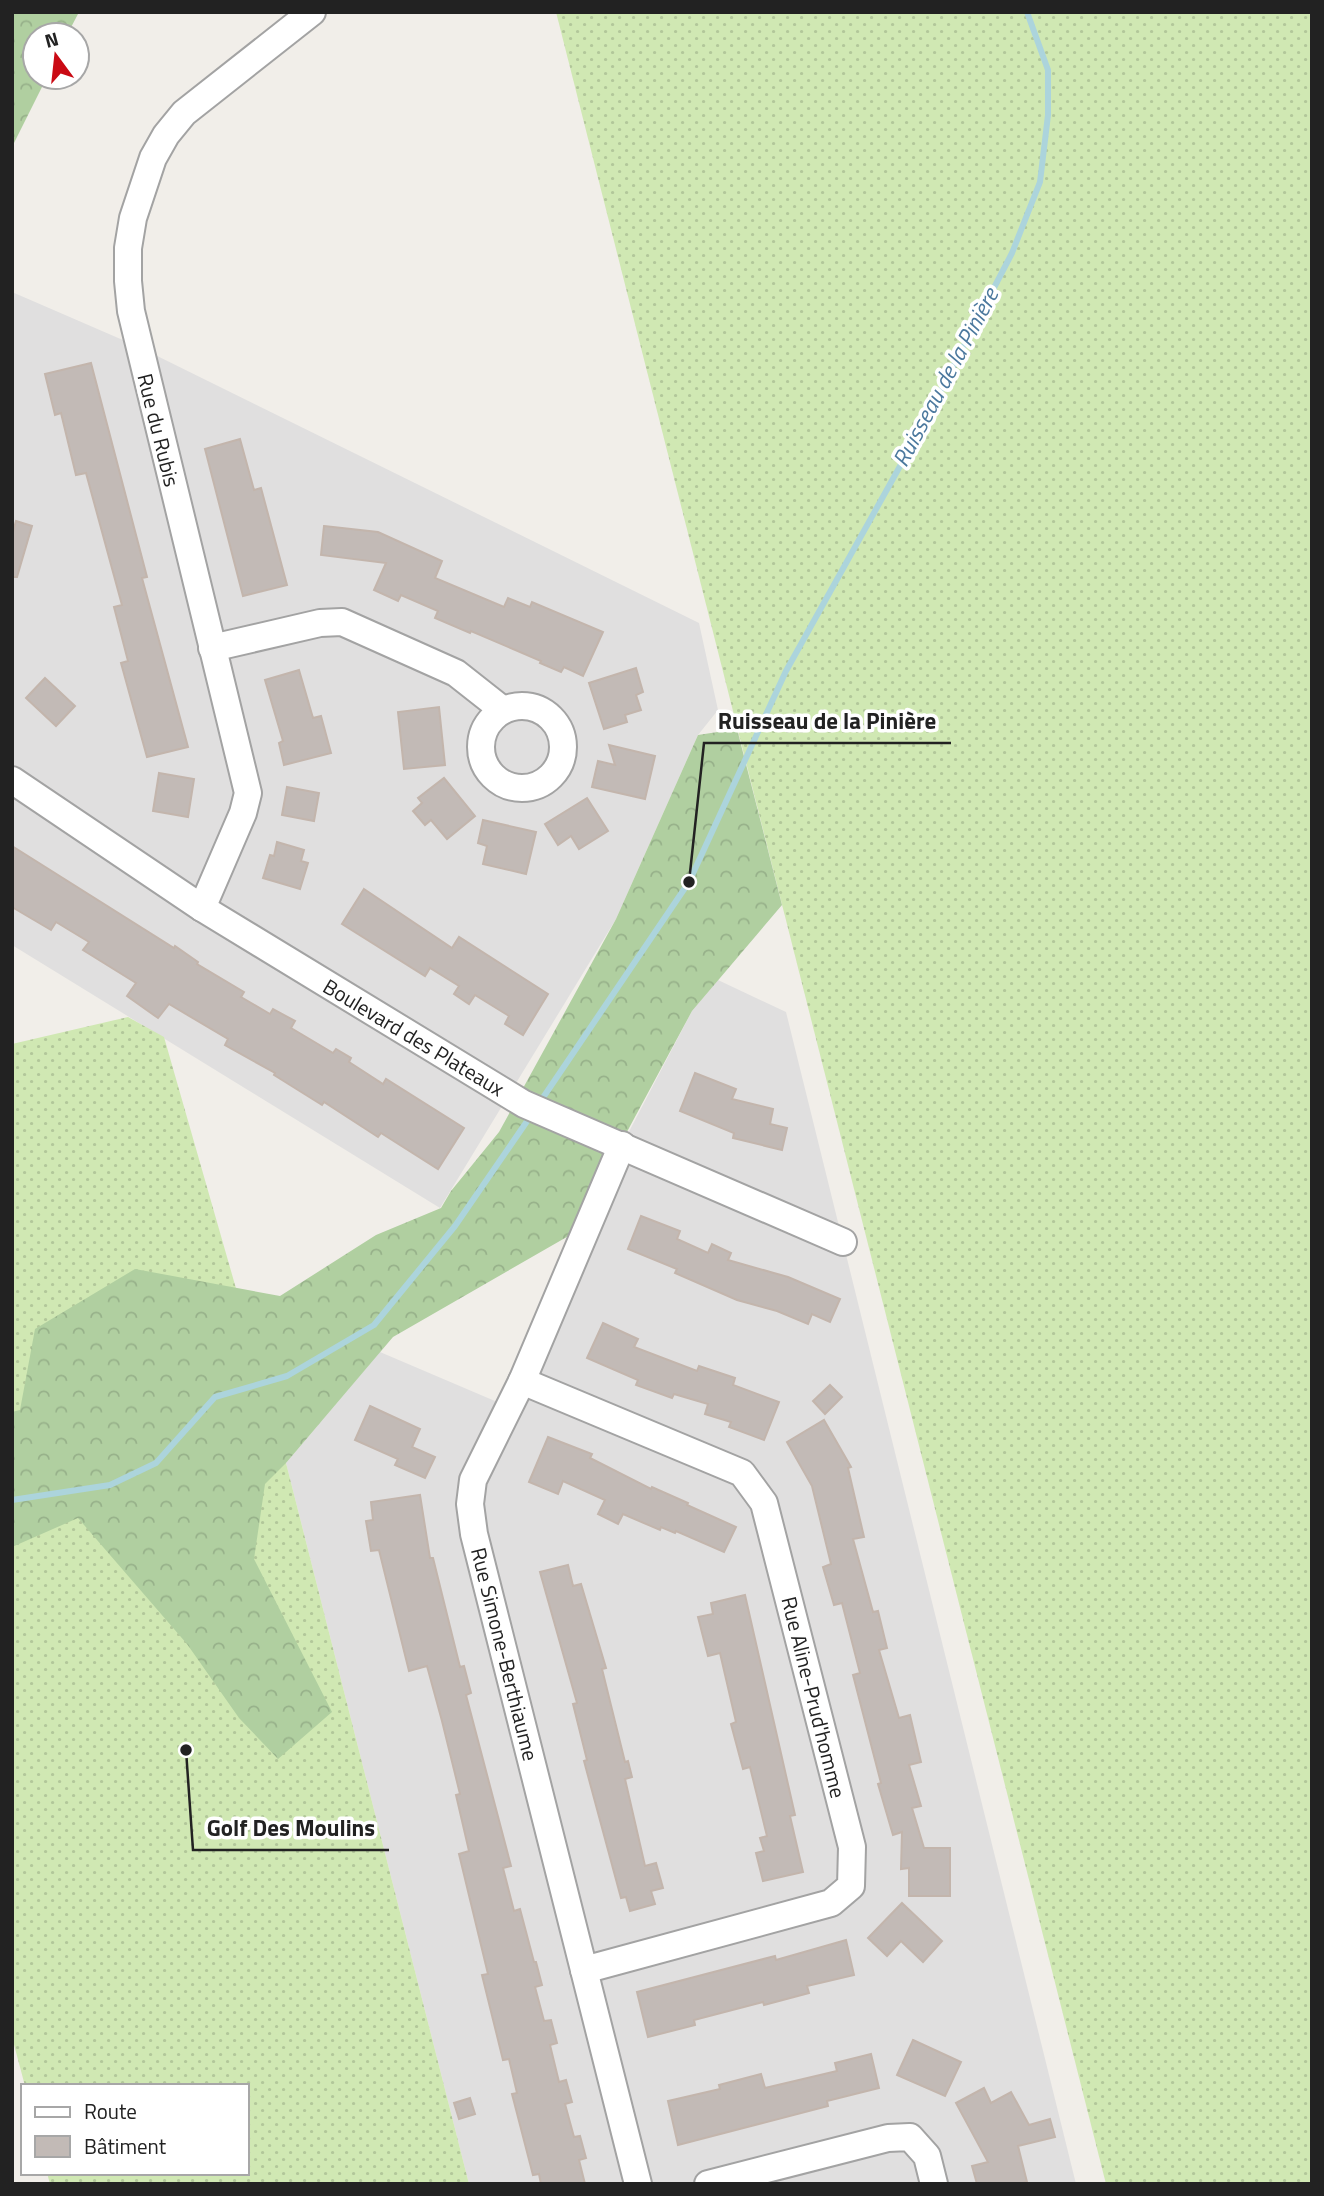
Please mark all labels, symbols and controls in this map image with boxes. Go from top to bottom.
north arrow [21,21,91,91]
text: N [41,23,62,55]
water label: Ruisseau de la Pinière [883,280,1008,473]
street label: Rue du Rubis [129,370,189,490]
callout: Ruisseau de la Pinière [704,699,951,743]
text: Ruisseau de la Pinière [718,703,936,738]
street label: Boulevard des Plateaux [317,970,511,1104]
street label: Rue Simone-Berthiaume [463,1544,547,1764]
street label: Rue Aline-Prud'homme [773,1593,855,1801]
callout: Golf Des Moulins [193,1806,389,1850]
text: Golf Des Moulins [207,1810,375,1845]
legend [21,2084,248,2175]
text: Route [84,2095,137,2127]
text: Bâtiment [84,2130,167,2162]

